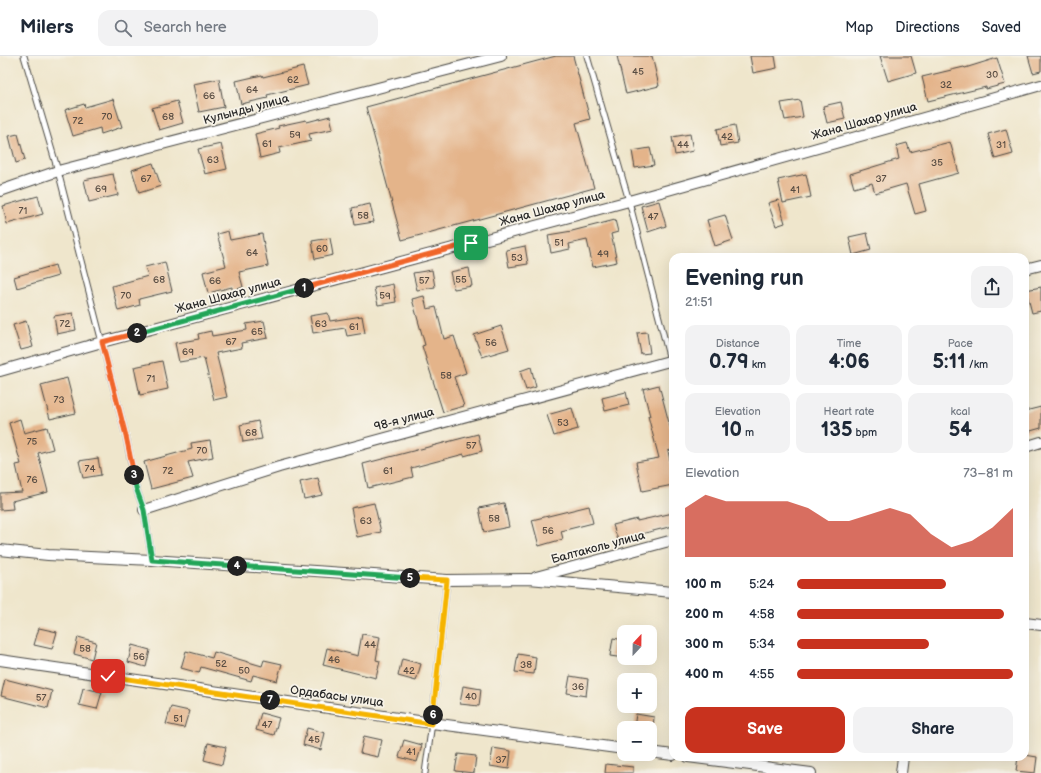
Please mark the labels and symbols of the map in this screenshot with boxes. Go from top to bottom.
house number: 45 [632,66,644,78]
house number: 30 [986,69,998,81]
house number: 62 [287,74,299,86]
house number: 32 [940,79,952,91]
house number: 64 [246,84,258,96]
house number: 66 [203,90,215,102]
street label: Кулынды улица [202,91,291,128]
street label: Жана Шахар улица [810,99,919,144]
house number: 70 [102,111,113,123]
house number: 68 [162,111,174,123]
house number: 72 [73,115,84,127]
house number: 59 [289,129,301,141]
house number: 42 [721,131,733,143]
house number: 61 [262,138,272,150]
house number: 44 [677,139,689,151]
house number: 31 [996,139,1006,151]
house number: 63 [207,154,219,166]
house number: 35 [931,157,943,169]
house number: 67 [140,173,152,185]
house number: 37 [875,173,887,185]
house number: 69 [95,183,107,195]
house number: 41 [790,184,800,196]
street label: Жана Шахар улица [498,187,607,230]
house number: 71 [19,205,28,217]
house number: 58 [357,210,369,222]
house number: 47 [647,211,659,223]
pin [454,226,488,260]
house number: 51 [554,237,564,249]
house number: 60 [316,243,328,255]
house number: 64 [246,247,258,259]
house number: 49 [597,248,609,260]
house number: 53 [511,252,523,264]
house number: 68 [153,274,165,286]
street label: Жана Шахар улица [174,274,283,317]
house number: 55 [455,274,467,286]
house number: 66 [209,275,221,287]
house number: 57 [419,275,429,287]
pin: 1 [294,278,314,298]
house number: 70 [121,290,132,302]
house number: 59 [379,290,391,302]
house number: 72 [60,318,71,330]
house number: 63 [315,318,327,330]
house number: 61 [349,321,359,333]
pin: 2 [127,323,147,343]
house number: 65 [251,326,263,338]
house number: 67 [225,336,237,348]
house number: 56 [485,337,497,349]
house number: 69 [182,346,194,358]
house number: 58 [440,370,452,382]
house number: 71 [147,373,156,385]
house number: 73 [53,394,65,406]
street label: 98-я улица [373,404,436,435]
house number: 53 [557,417,569,429]
house number: 68 [245,427,257,439]
house number: 75 [27,436,38,448]
house number: 57 [466,440,476,452]
house number: 70 [197,445,208,457]
house number: 74 [84,463,96,475]
pin: 3 [124,465,144,485]
house number: 72 [163,465,174,477]
house number: 61 [383,465,393,477]
house number: 76 [26,474,38,486]
house number: 58 [488,513,500,525]
house number: 63 [360,515,372,527]
house number: 56 [542,525,554,537]
street label: Балтаколь улица [550,528,647,567]
pin: 4 [227,556,247,576]
pin: 5 [400,568,420,588]
north arrow [617,625,657,665]
house number: 44 [364,639,376,651]
house number: 58 [79,643,91,655]
house number: 56 [133,651,145,663]
house number: 46 [328,654,340,666]
house number: 52 [215,658,227,670]
pin [91,659,125,693]
house number: 38 [520,659,532,671]
house number: 50 [238,665,250,677]
house number: 42 [403,665,415,677]
house number: 36 [572,681,584,693]
street label: Ордабасы улица [289,683,385,710]
pin: 7 [260,690,280,710]
house number: 40 [465,691,477,703]
house number: 57 [36,692,46,704]
pin: 6 [423,705,443,725]
house number: 51 [173,713,183,725]
house number: 47 [261,719,273,731]
house number: 45 [308,734,320,746]
house number: 41 [406,746,416,758]
house number: 37 [495,754,507,766]

